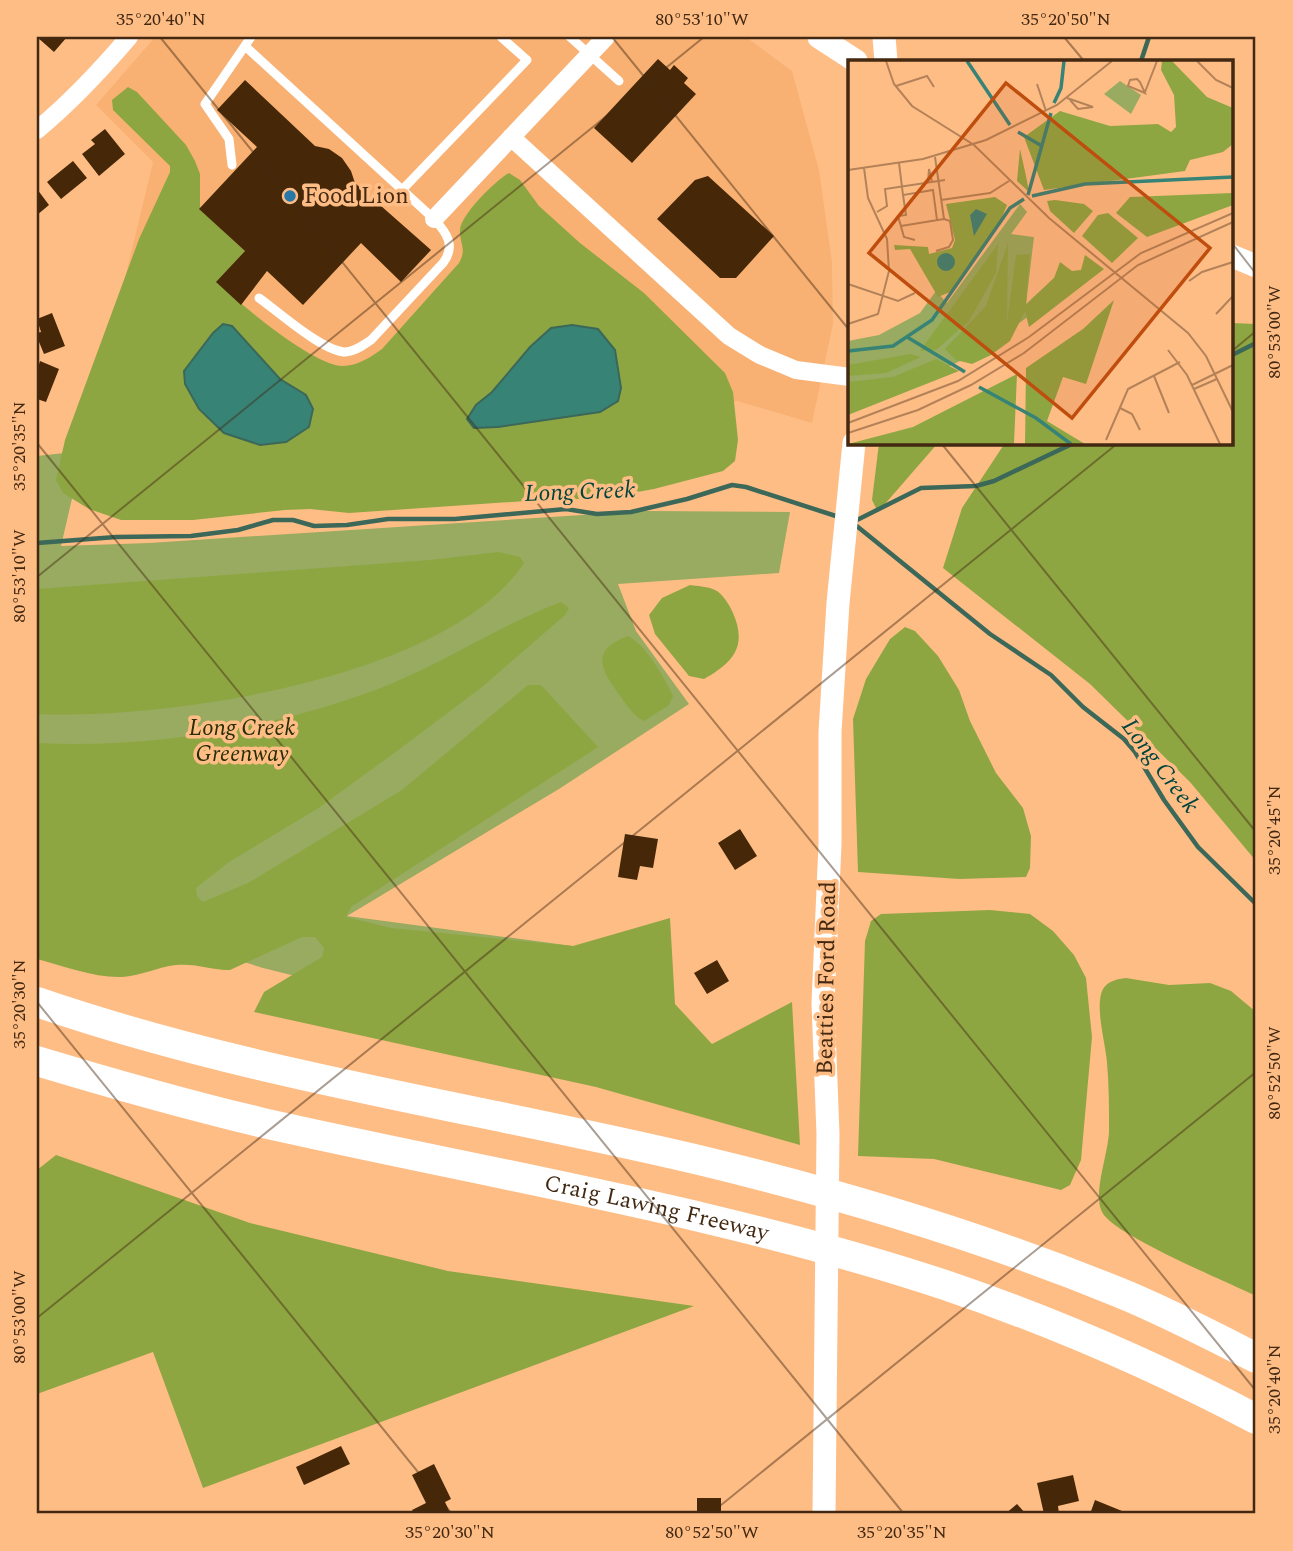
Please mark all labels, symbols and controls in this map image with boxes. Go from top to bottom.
text: 35°20'40"N [116,6,206,33]
text: 80°53'10"W [655,6,749,33]
text: 35°20'50"N [1021,6,1111,33]
inset map [848,60,1234,444]
place label: Food Lion [304,179,409,214]
marker: Food Lion [282,188,298,204]
text: 80°53'00"W [1261,285,1288,379]
text: 35°20'35"N [6,401,33,491]
water label: Long Creek [524,472,636,512]
text: 80°53'10"W [6,529,33,623]
park label: Long Creek Greenway [189,711,296,772]
water label: Long Creek [1112,711,1208,821]
text: 35°20'45"N [1261,785,1288,875]
street label: Beatties Ford Road [808,881,846,1075]
text: 35°20'30"N [6,959,33,1049]
text: 80°52'50"W [1261,1026,1288,1120]
street label: Craig Lawing Freeway [541,1165,773,1251]
text: 80°53'00"W [6,1270,33,1364]
text: 35°20'40"N [1261,1344,1288,1434]
text: 35°20'30"N [405,1519,495,1546]
text: 80°52'50"W [665,1519,759,1546]
text: 35°20'35"N [857,1519,947,1546]

